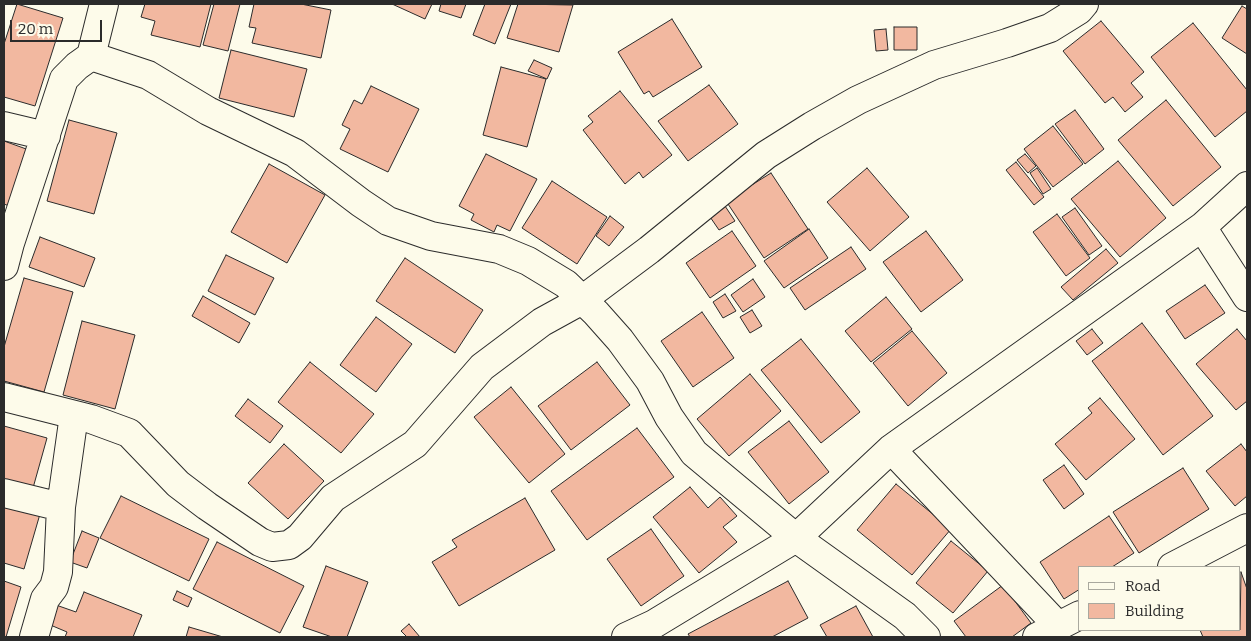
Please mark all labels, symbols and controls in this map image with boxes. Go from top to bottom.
scale bar [12,10,105,42]
text: 20 m [18,20,53,38]
legend [1078,566,1241,631]
text: Road [1125,577,1160,595]
text: Building [1125,602,1184,620]

